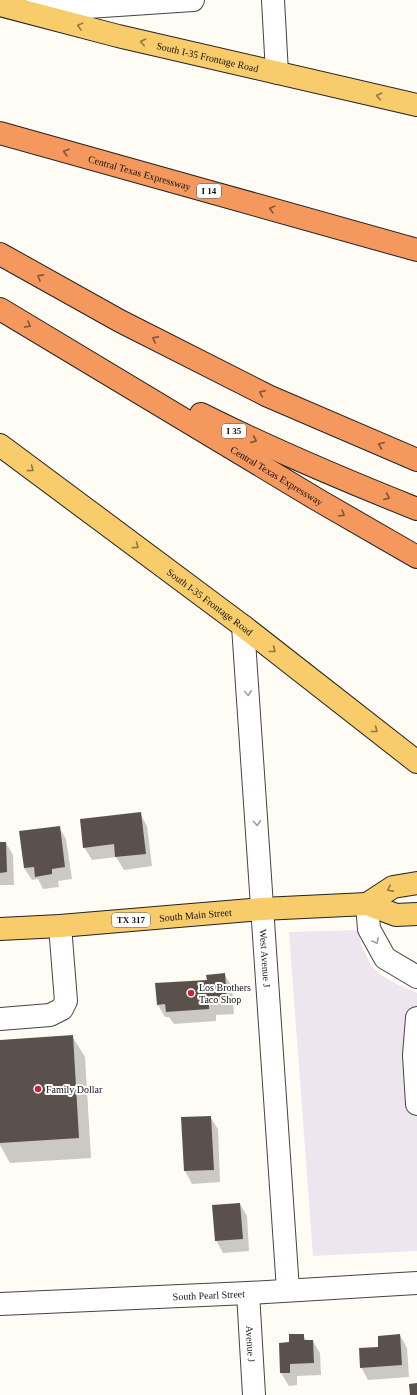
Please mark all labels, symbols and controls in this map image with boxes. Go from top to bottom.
one-way arrow [77,23,84,31]
one-way arrow [140,38,147,47]
street label: South I-35 Frontage Road [156,40,260,74]
one-way arrow [376,92,382,100]
one-way arrow [62,148,69,157]
street label: Central Texas Expressway [87,153,192,192]
road number: I 14 [197,184,221,198]
one-way arrow [269,205,275,213]
one-way arrow [37,275,45,282]
one-way arrow [24,321,31,328]
one-way arrow [152,336,159,344]
one-way arrow [259,390,266,398]
road number: I 35 [222,424,246,438]
one-way arrow [250,435,258,443]
one-way arrow [378,442,386,450]
street label: Central Texas Expressway [228,444,325,508]
one-way arrow [27,464,34,471]
one-way arrow [383,492,390,500]
one-way arrow [338,509,345,516]
one-way arrow [131,541,138,548]
street label: South I-35 Frontage Road [165,566,255,638]
one-way arrow [268,645,275,652]
one-way arrow [243,690,252,696]
one-way arrow [371,725,378,732]
one-way arrow [252,820,261,826]
one-way arrow [387,884,394,892]
street label: South Main Street [159,907,232,924]
road number: TX 317 [112,913,150,927]
street label: West Avenue J [258,929,272,988]
one-way arrow [371,937,378,944]
place label: Los Brothers Taco Shop [199,982,251,1005]
marker: Los Brothers Taco Shop [186,988,196,998]
marker: Family Dollar [33,1084,43,1094]
place label: Family Dollar [46,1084,103,1095]
street label: South Pearl Street [172,1288,245,1302]
street label: Avenue J [244,1325,257,1363]

